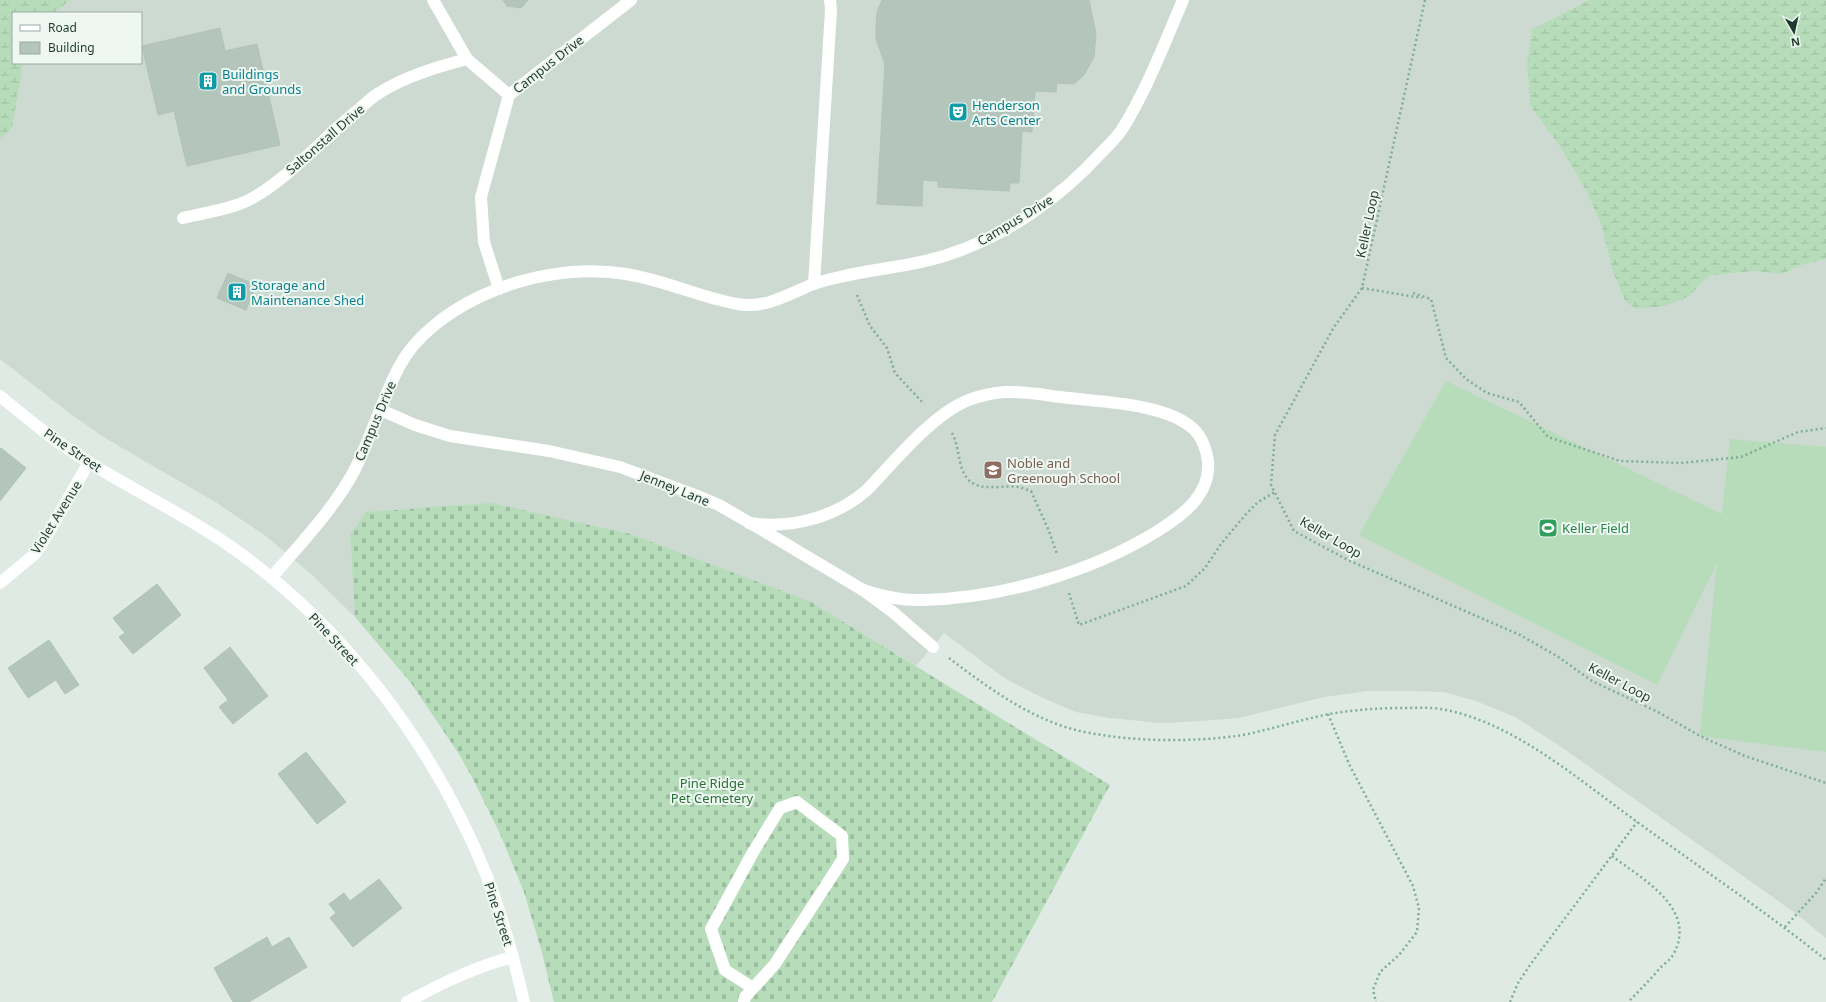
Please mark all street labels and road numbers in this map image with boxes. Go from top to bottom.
street label: Campus Drive [509,31,587,97]
street label: Saltonstall Drive [282,100,368,178]
street label: Keller Loop [1351,189,1383,259]
street label: Campus Drive [974,190,1056,250]
street label: Campus Drive [350,378,400,464]
street label: Pine Street [40,424,106,476]
street label: Jenney Lane [636,465,712,510]
street label: Violet Avenue [26,477,86,557]
street label: Keller Loop [1297,512,1365,562]
street label: Pine Street [305,609,363,670]
street label: Keller Loop [1585,658,1655,706]
street label: Pine Street [480,880,518,949]

